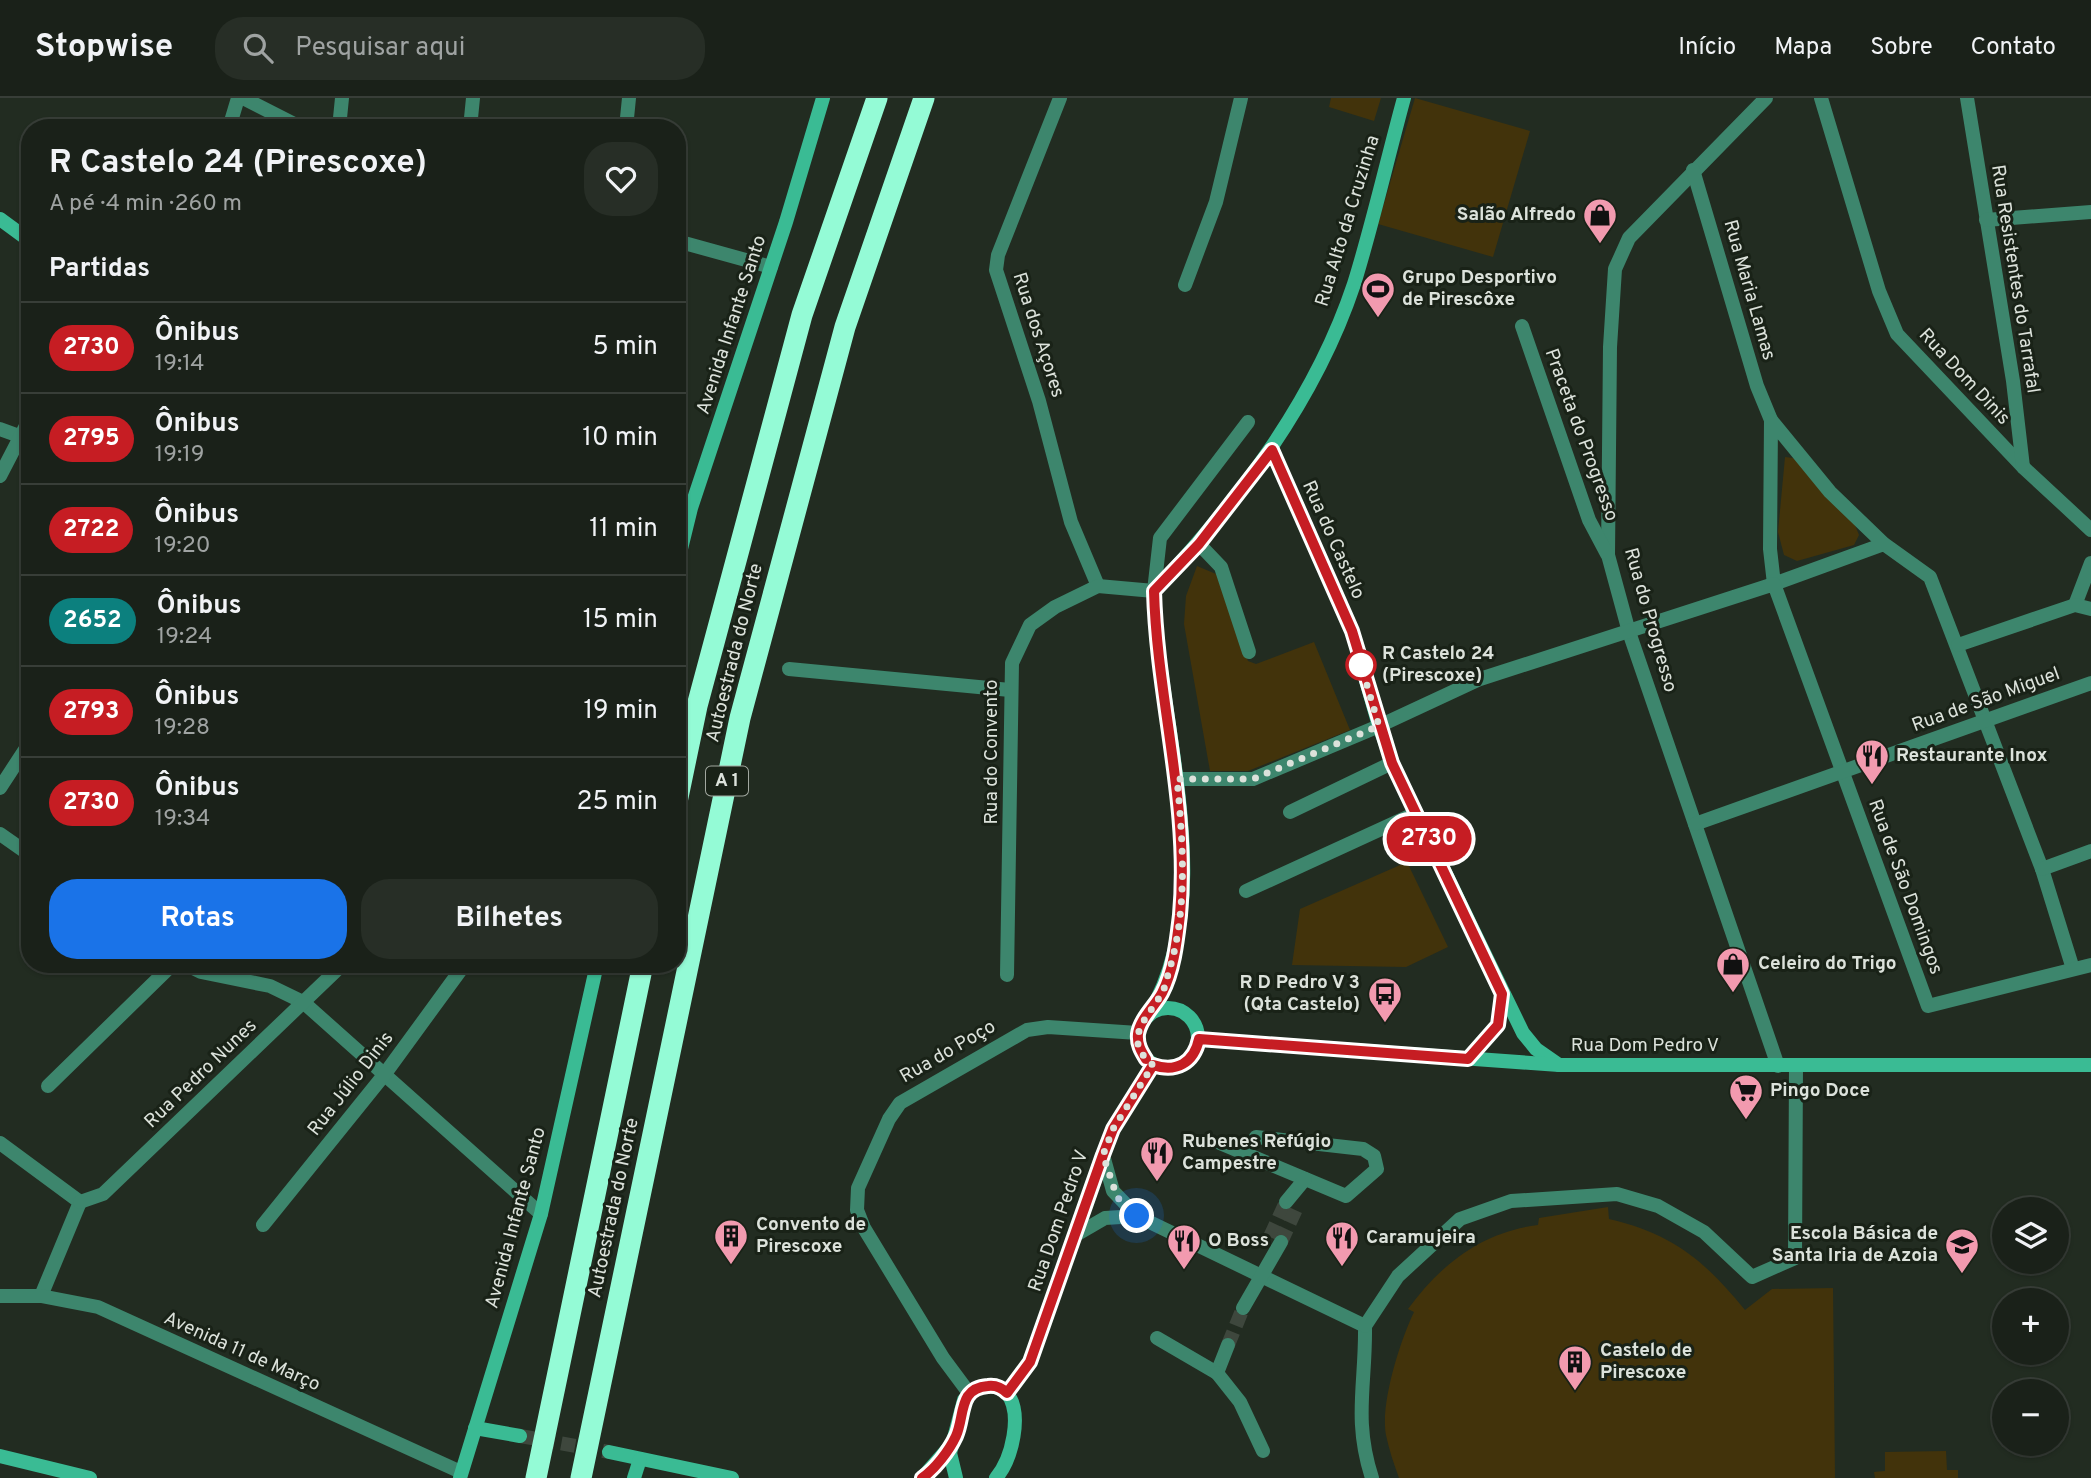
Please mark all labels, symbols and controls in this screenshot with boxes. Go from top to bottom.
search box [215,17,705,80]
text: Stopwise [35,27,173,69]
icon: search [239,29,277,67]
text: Pesquisar aqui [295,32,465,65]
text: Início [1678,33,1736,63]
text: Mapa [1774,33,1832,63]
text: Sobre [1870,33,1933,63]
text: Contato [1971,33,2056,63]
street label: Rua Alto da Cruzinha [1310,132,1386,310]
button: heart [584,142,658,216]
text: R Castelo 24 (Pirescoxe) [49,143,427,185]
street label: Rua Resistentes do Tarrafal [1985,163,2045,395]
text: A pé · 4 min · 260 m [49,190,242,219]
shop icon: Salão Alfredo [1581,196,1619,245]
place label: Salão Alfredo [1457,203,1576,227]
street label: Rua Maria Lamas [1717,217,1781,363]
street label: Avenida Infante Santo [692,232,772,418]
text: Partidas [49,253,150,286]
place label: Grupo Desportivo de Pirescôxe [1402,266,1557,312]
street label: Rua dos Açores [1006,269,1070,401]
sports icon: Grupo Desportivo de Pirescôxe [1359,270,1397,319]
text: Ônibus [155,317,240,350]
street label: Rua Dom Dinis [1913,324,2015,430]
text: 5 min [592,331,658,364]
text: 2730 [63,333,120,363]
street label: Praceta do Progresso [1539,345,1623,525]
text: 19:14 [155,350,205,379]
text: Ônibus [155,408,239,441]
text: 10 min [582,422,658,455]
text: 2795 [63,424,120,454]
text: 19:19 [155,441,205,470]
street label: Rua do Castelo [1296,477,1370,603]
text: Ônibus [154,499,239,532]
text: 11 min [589,513,658,546]
text: 2722 [63,515,119,545]
text: 19:20 [154,532,211,561]
street label: Rua do Progresso [1618,545,1682,695]
street label: Autoestrada do Norte [701,561,769,745]
text: Ônibus [157,590,242,623]
text: 15 min [583,604,658,637]
text: 2652 [63,606,122,636]
text: 19:24 [157,623,212,652]
place label: R Castelo 24 (Pirescoxe) [1382,642,1494,688]
marker: R Castelo 24 (Pirescoxe) [1346,650,1376,680]
street label: Rua de São Miguel [1909,662,2063,738]
street label: Rua do Convento [980,680,1004,825]
text: Ônibus [154,681,239,714]
text: 19 min [583,695,658,728]
text: 2793 [63,697,119,727]
text: 19:28 [154,714,210,743]
restaurant icon: Restaurante Inox [1853,737,1891,786]
place label: Restaurante Inox [1896,744,2048,768]
road number: A 1 [706,766,748,796]
text: Ônibus [155,772,240,805]
text: 25 min [577,786,658,819]
text: 2730 [63,788,120,818]
street label: Rua de São Domingos [1862,796,1948,978]
text: 19:34 [155,805,210,834]
line badge: 2730 [1380,816,1478,862]
text: 2730 [1401,824,1457,854]
button: Rotas [49,879,347,959]
button: Bilhetes [361,879,658,959]
shop icon: Celeiro do Trigo [1714,945,1752,994]
place label: Celeiro do Trigo [1758,952,1897,976]
place label: R D Pedro V 3 (Qta Castelo) [1240,971,1360,1017]
bus stop icon: R D Pedro V 3 (Qta Castelo) [1366,975,1404,1024]
street label: Rua Pedro Nunes [140,1014,262,1134]
street label: Rua do Poço [896,1015,1000,1089]
street label: Rua Júlio Dinis [303,1027,399,1141]
street label: Rua Dom Pedro V [1571,1034,1719,1058]
supermarket icon: Pingo Doce [1727,1072,1765,1121]
place label: Pingo Doce [1770,1079,1870,1103]
street label: Autoestrada do Norte [583,1116,645,1300]
street label: Avenida Infante Santo [480,1125,552,1311]
place label: Rubenes Refúgio Campestre [1182,1130,1331,1176]
restaurant icon: Rubenes Refúgio Campestre [1138,1134,1176,1183]
street label: Rua Dom Pedro V [1024,1147,1094,1295]
map controls [1992,1197,2069,1456]
button: layers [1992,1197,2069,1274]
your location [1119,1198,1154,1233]
place label: Convento de Pirescoxe [756,1213,866,1259]
building icon: Convento de Pirescoxe [712,1217,750,1266]
restaurant icon: Caramujeira [1323,1219,1361,1268]
restaurant icon: O Boss [1165,1222,1203,1271]
place label: Escola Básica de Santa Iria de Azoia [1772,1222,1938,1268]
place label: Caramujeira [1366,1226,1476,1250]
school or university icon: Escola Básica de Santa Iria de Azoia [1943,1226,1981,1275]
place label: O Boss [1208,1229,1269,1253]
button: + [1992,1288,2069,1365]
street label: Avenida 11 de Março [160,1307,324,1397]
place label: Castelo de Pirescoxe [1600,1339,1692,1385]
building icon: Castelo de Pirescoxe [1556,1343,1594,1392]
button: − [1992,1379,2069,1456]

